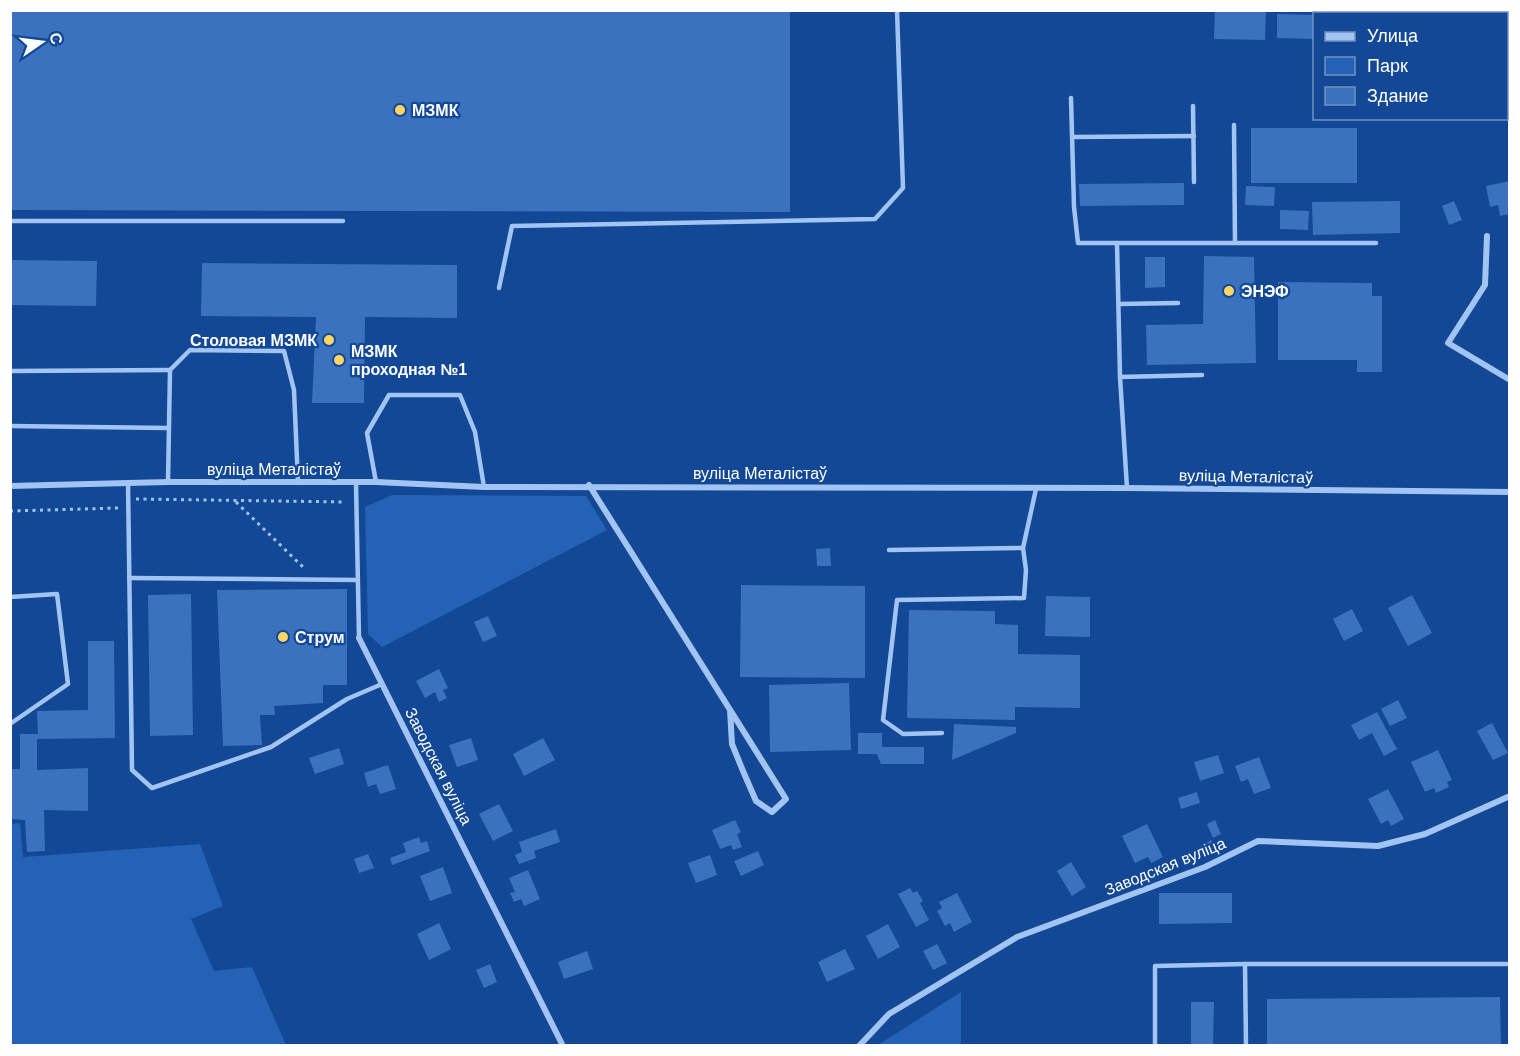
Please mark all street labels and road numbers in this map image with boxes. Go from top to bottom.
street label: вуліца Металістаў [207,461,341,478]
street label: вуліца Металістаў [693,465,827,482]
street label: вуліца Металістаў [1179,467,1313,486]
street label: Заводская вуліца [402,705,475,828]
street label: Заводская вуліца [1102,834,1228,898]

